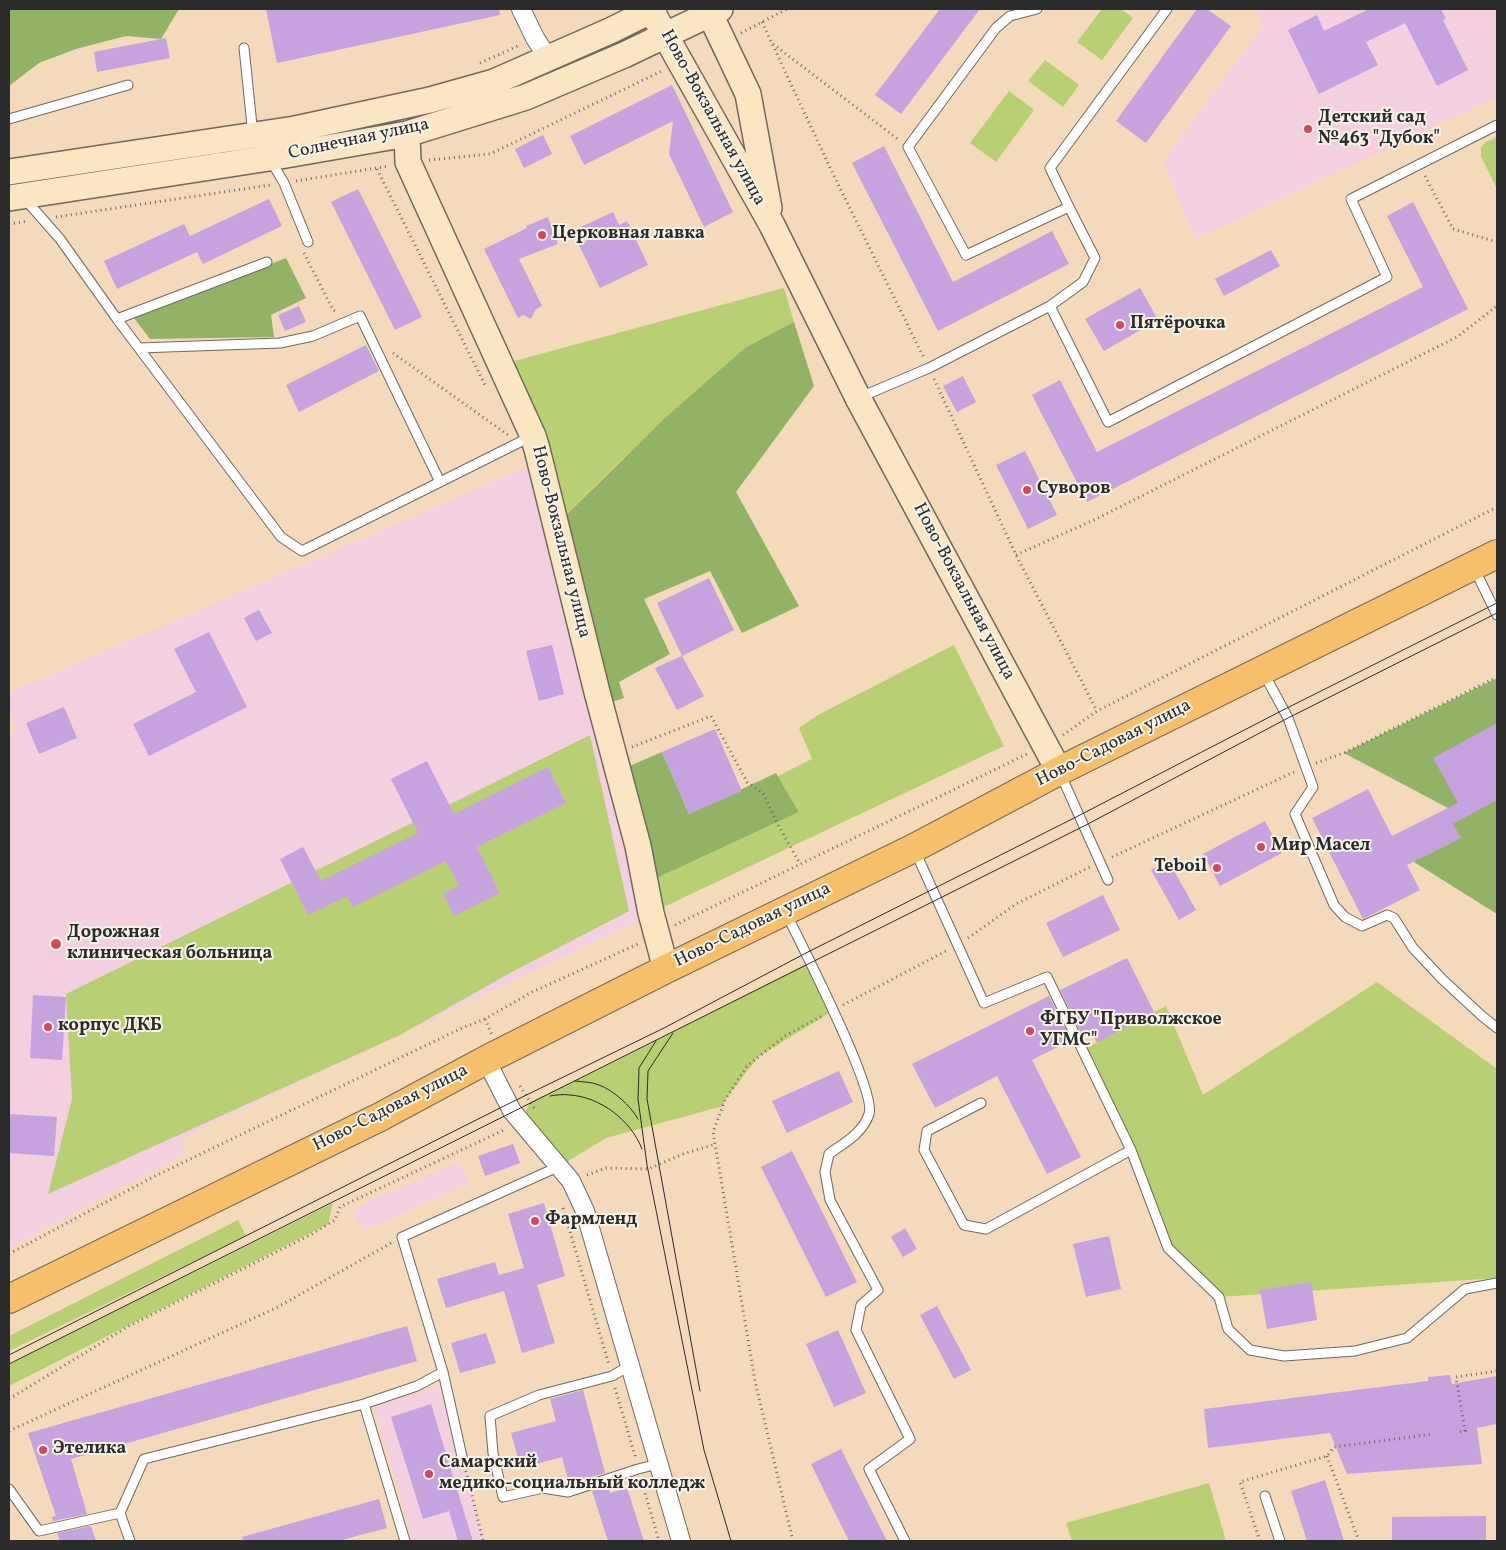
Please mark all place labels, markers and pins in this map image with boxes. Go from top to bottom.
place label: Детский сад №463 "Дубок" [1318,108,1440,150]
marker: Детский сад №463 "Дубок" [1302,123,1314,135]
place label: Церковная лавка [552,224,705,246]
marker: Церковная лавка [536,229,548,241]
place label: Пятёрочка [1130,314,1226,336]
marker: Пятёрочка [1114,319,1126,331]
place label: Суворов [1037,479,1111,501]
marker: Суворов [1021,484,1033,496]
place label: Мир Масел [1271,836,1370,858]
marker: Мир Масел [1255,841,1267,853]
place label: Teboil [1154,857,1207,879]
marker: Teboil [1211,862,1223,874]
place label: Дорожная клиническая больница [67,923,272,966]
marker: Дорожная клиническая больница [49,937,63,951]
place label: ФГБУ "Приволжское УГМС" [1040,1010,1222,1052]
place label: корпус ДКБ [58,1016,162,1038]
marker: корпус ДКБ [42,1021,54,1033]
marker: ФГБУ "Приволжское УГМС" [1024,1025,1036,1037]
place label: Фармленд [545,1210,637,1232]
marker: Фармленд [529,1215,541,1227]
place label: Этелика [53,1439,126,1461]
marker: Этелика [37,1444,49,1456]
place label: Самарский медико-социальный колледж [439,1453,705,1496]
marker: Самарский медико-социальный колледж [423,1468,435,1480]

